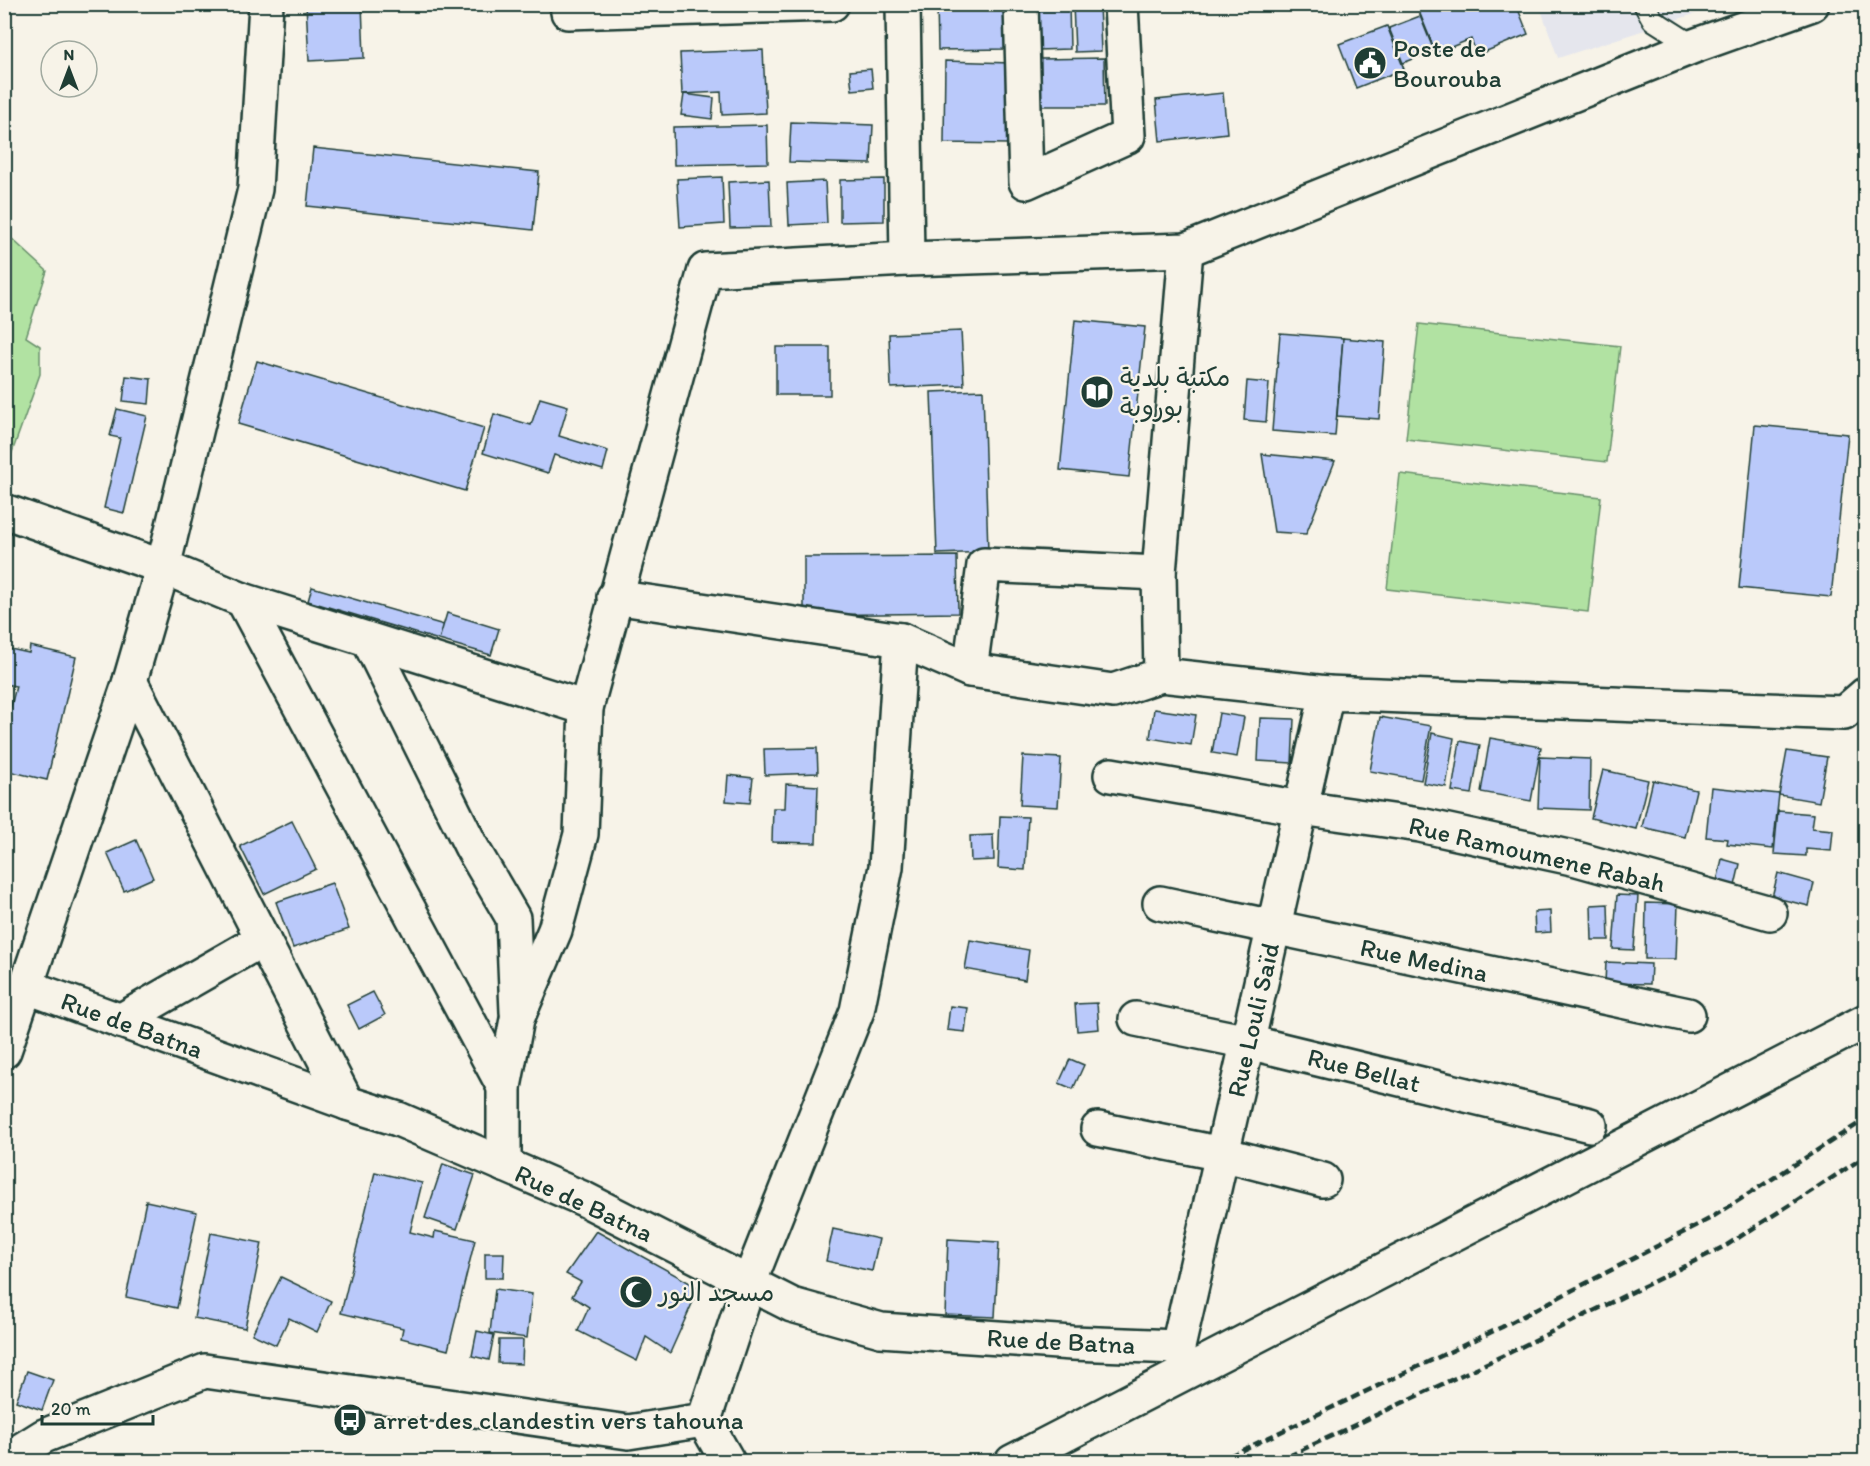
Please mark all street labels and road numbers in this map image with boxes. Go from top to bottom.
street label: Rue Ramoumene Rabah [1406,809,1668,899]
street label: Rue Medina [1357,931,1491,989]
street label: Rue Louli Saïd [1220,940,1286,1100]
street label: Rue de Batna [57,985,207,1066]
street label: Rue Bellat [1304,1041,1424,1100]
street label: Rue de Batna [510,1157,658,1249]
street label: Rue de Batna [986,1321,1136,1361]

